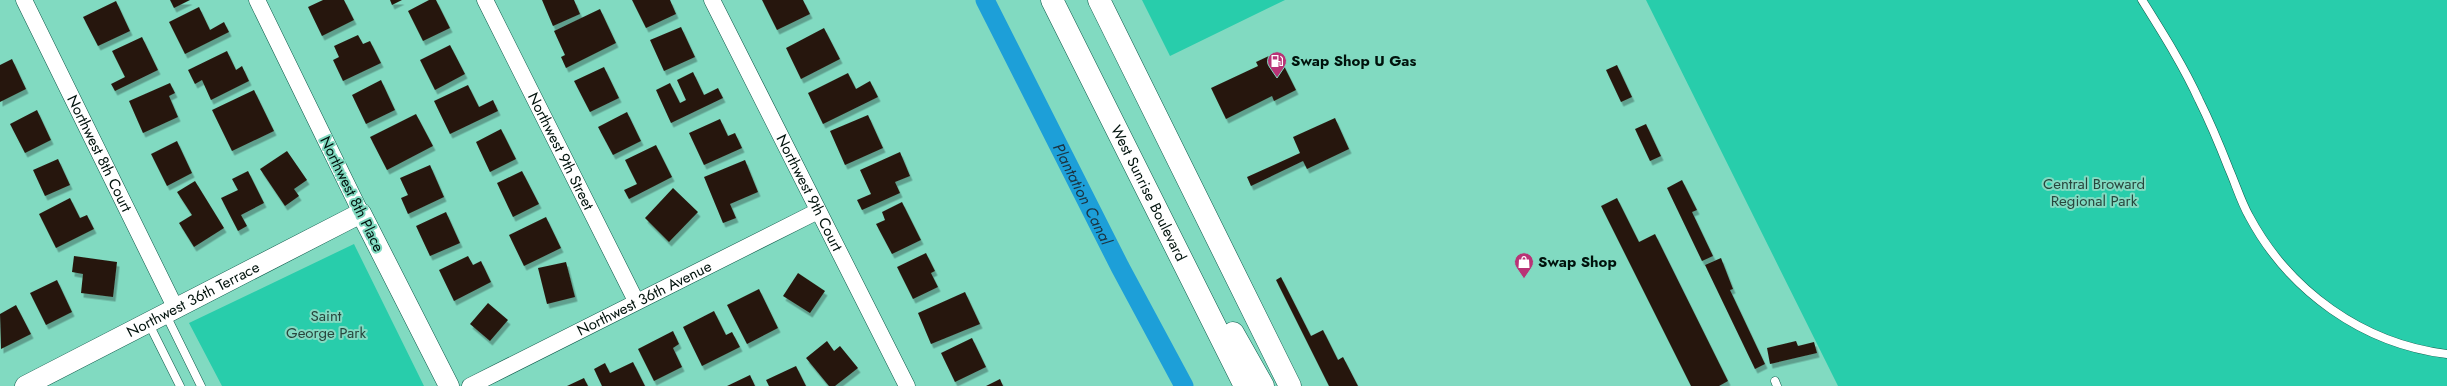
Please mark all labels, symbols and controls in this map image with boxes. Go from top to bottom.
fuel station icon: Swap Shop U Gas [1266,50,1288,78]
place label: Swap Shop U Gas [1291,50,1416,72]
street label: Northwest 9th Street [522,89,600,214]
street label: Northwest 8th Court [61,91,138,216]
street label: West Sunrise Boulevard [1105,121,1192,265]
street label: Northwest 9th Court [771,131,848,255]
street label: Northwest 8th Place [314,132,390,256]
water label: Plantation Canal [1047,139,1118,250]
park label: Central Broward Regional Park [2043,173,2145,212]
shop icon: Swap Shop [1513,251,1535,279]
place label: Swap Shop [1538,251,1617,273]
street label: Northwest 36th Avenue [573,255,715,341]
street label: Northwest 36th Terrace [123,256,264,343]
park label: Saint George Park [286,305,366,344]

